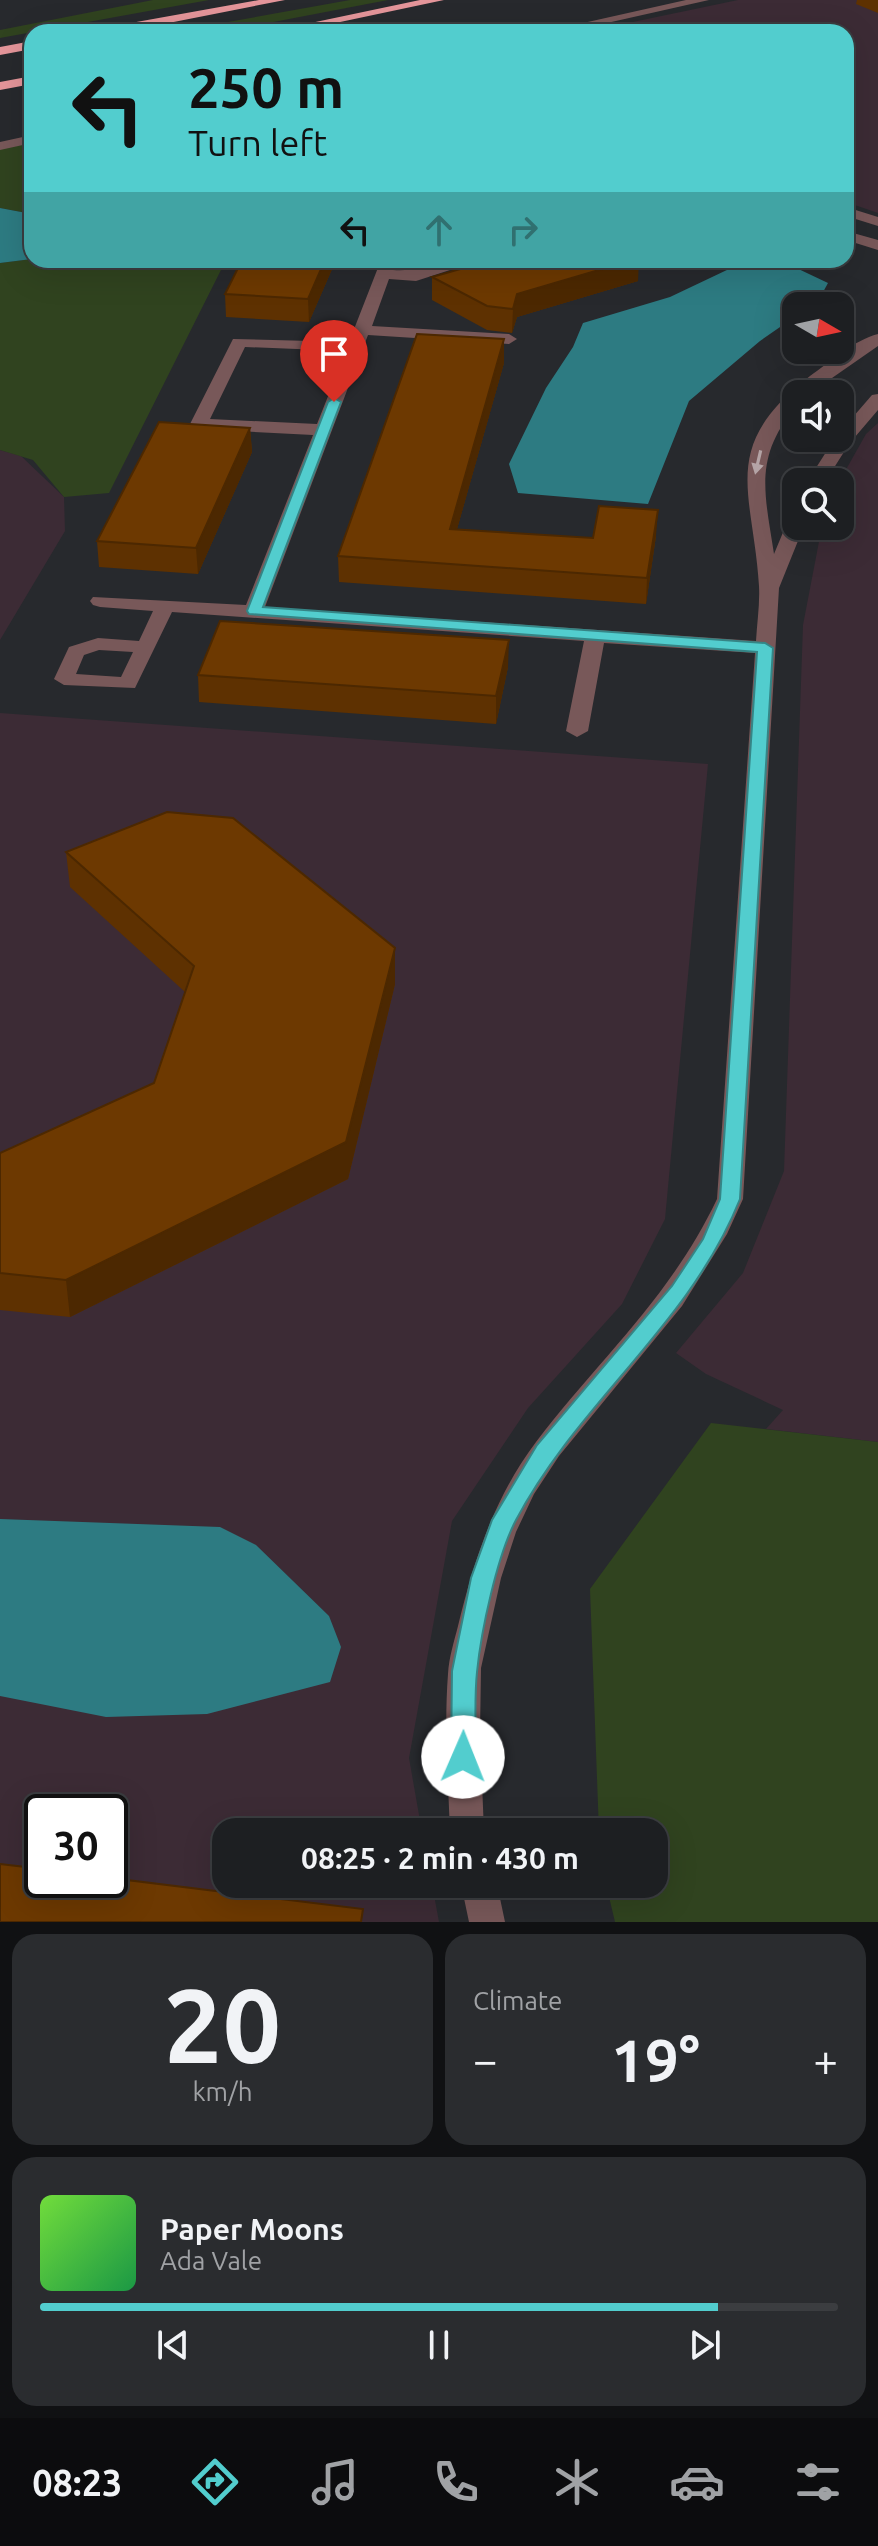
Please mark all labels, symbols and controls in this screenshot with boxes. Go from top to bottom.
icon: left [56,56,160,160]
text: 250 m [188,56,344,119]
text: Turn left [188,122,327,163]
icon: left [333,208,377,252]
icon: ahead [417,208,461,252]
icon: right [501,208,545,252]
north arrow [782,292,854,364]
map controls [782,292,854,540]
pin [300,320,368,402]
icon: arrive [312,332,356,376]
button: sound [782,380,854,452]
one-way arrow [751,450,764,475]
button: search [782,468,854,540]
position arrow [421,1715,505,1799]
speed limit sign: 30 [24,1794,128,1898]
text: 08:25 · 2 min · 430 m [301,1841,579,1875]
text: 20 [164,1966,281,2083]
text: Climate [473,1986,562,2015]
text: 19° [611,2026,700,2093]
text: − [473,2035,498,2084]
text: + [813,2035,838,2084]
text: km/h [192,2077,253,2106]
text: Paper Moons [160,2212,344,2246]
text: Ada Vale [160,2246,262,2275]
icon: previous [151,2323,195,2367]
icon: pause [417,2323,461,2367]
icon: next [683,2323,727,2367]
icon: directions [187,2454,243,2510]
icon: music [307,2454,363,2510]
icon: phone [428,2454,484,2510]
icon: climate [549,2454,605,2510]
icon: car [669,2454,725,2510]
icon: filters [790,2454,846,2510]
text: 08:23 [32,2462,122,2503]

